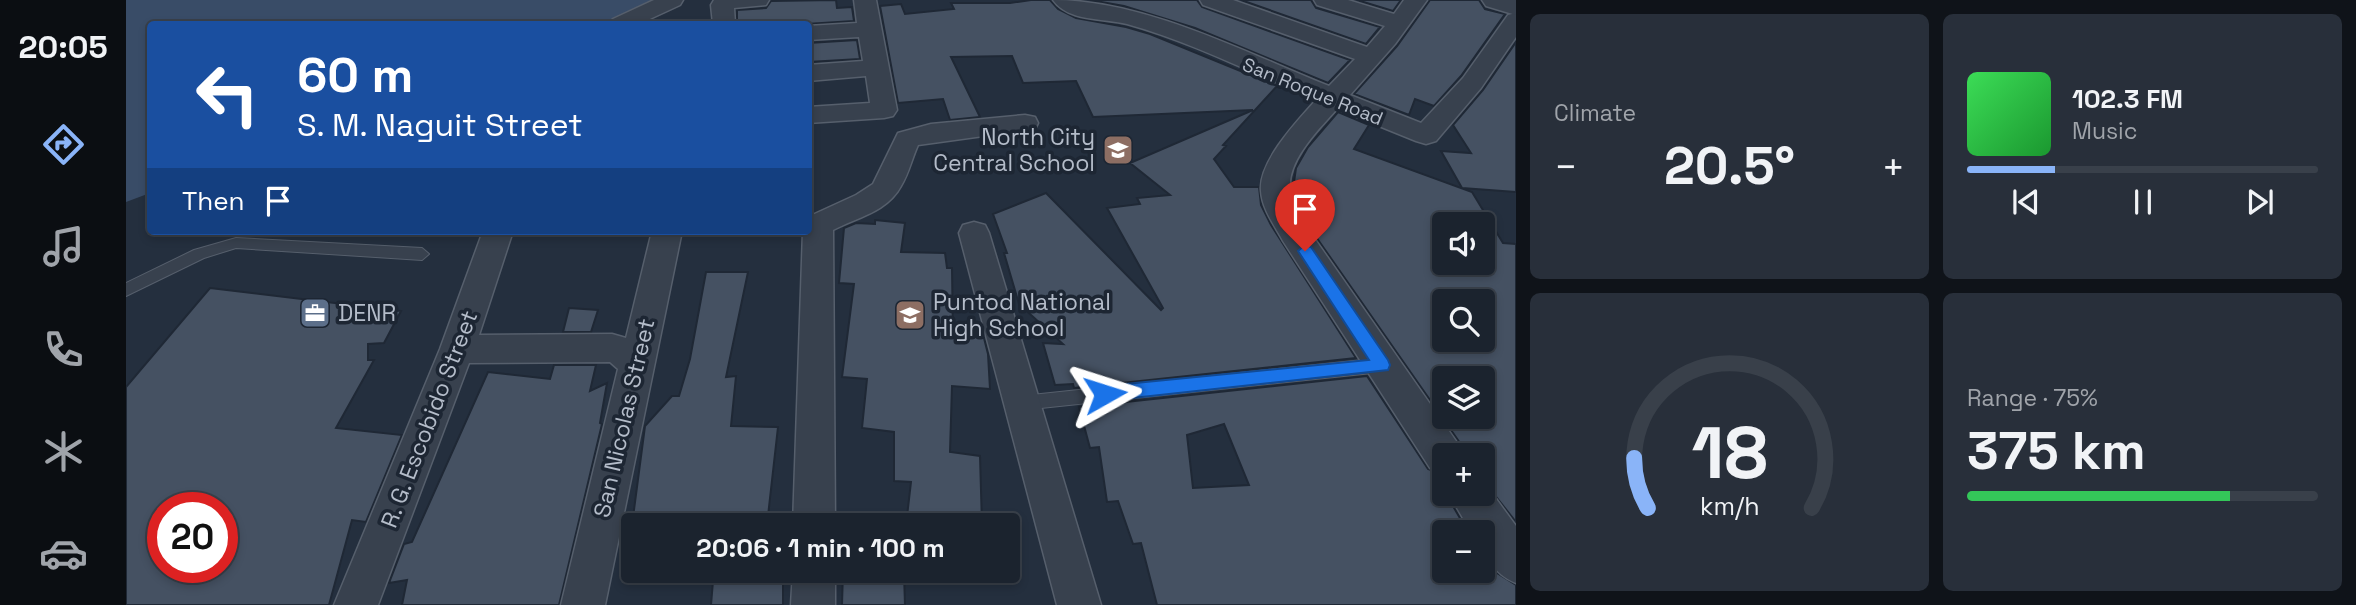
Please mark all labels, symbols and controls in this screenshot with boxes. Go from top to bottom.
text: 20:05 [18,27,108,67]
text: 60 m [297,44,413,106]
icon: left [182,49,273,140]
street label: San Roque Road [1239,52,1387,131]
text: 102.3 FM [2072,82,2183,116]
text: Climate [1554,98,1636,128]
text: S. M. Naguit Street [297,105,583,145]
text: Music [2072,116,2137,146]
icon: directions [39,120,88,169]
place label: North City Central School [933,122,1095,178]
school or university icon: North City Central School [1101,133,1135,167]
text: 20.5° [1664,133,1795,199]
text: − [1554,143,1578,191]
text: + [1881,143,1905,191]
pin [1275,179,1335,251]
icon: arrive [259,182,297,220]
icon: previous [2007,183,2045,221]
icon: pause [2124,183,2162,221]
icon: next [2241,183,2279,221]
text: Then [182,184,245,218]
icon: arrive [1286,190,1324,228]
map controls [1432,212,1495,583]
button: sound [1432,212,1495,275]
icon: music [39,222,88,271]
place label: Puntod National High School [933,287,1111,343]
button: search [1432,289,1495,352]
office icon: DENR [298,296,332,330]
place label: DENR [338,298,396,328]
school or university icon: Puntod National High School [893,298,927,332]
street label: R. G. Escobido Street [374,306,484,532]
street label: San Nicolas Street [587,316,661,520]
icon: phone [39,325,88,374]
position arrow [1068,357,1142,431]
button: layers [1432,366,1495,429]
text: Range · 75% [1967,383,2098,413]
text: 18 [1691,406,1768,499]
text: 375 km [1967,418,2146,484]
icon: climate [39,427,88,476]
button: + [1432,443,1495,506]
text: km/h [1700,490,1759,522]
speed limit sign: 20 [147,492,238,583]
button: − [1432,520,1495,583]
icon: car [39,529,88,578]
text: 20:06 · 1 min · 100 m [696,531,945,565]

